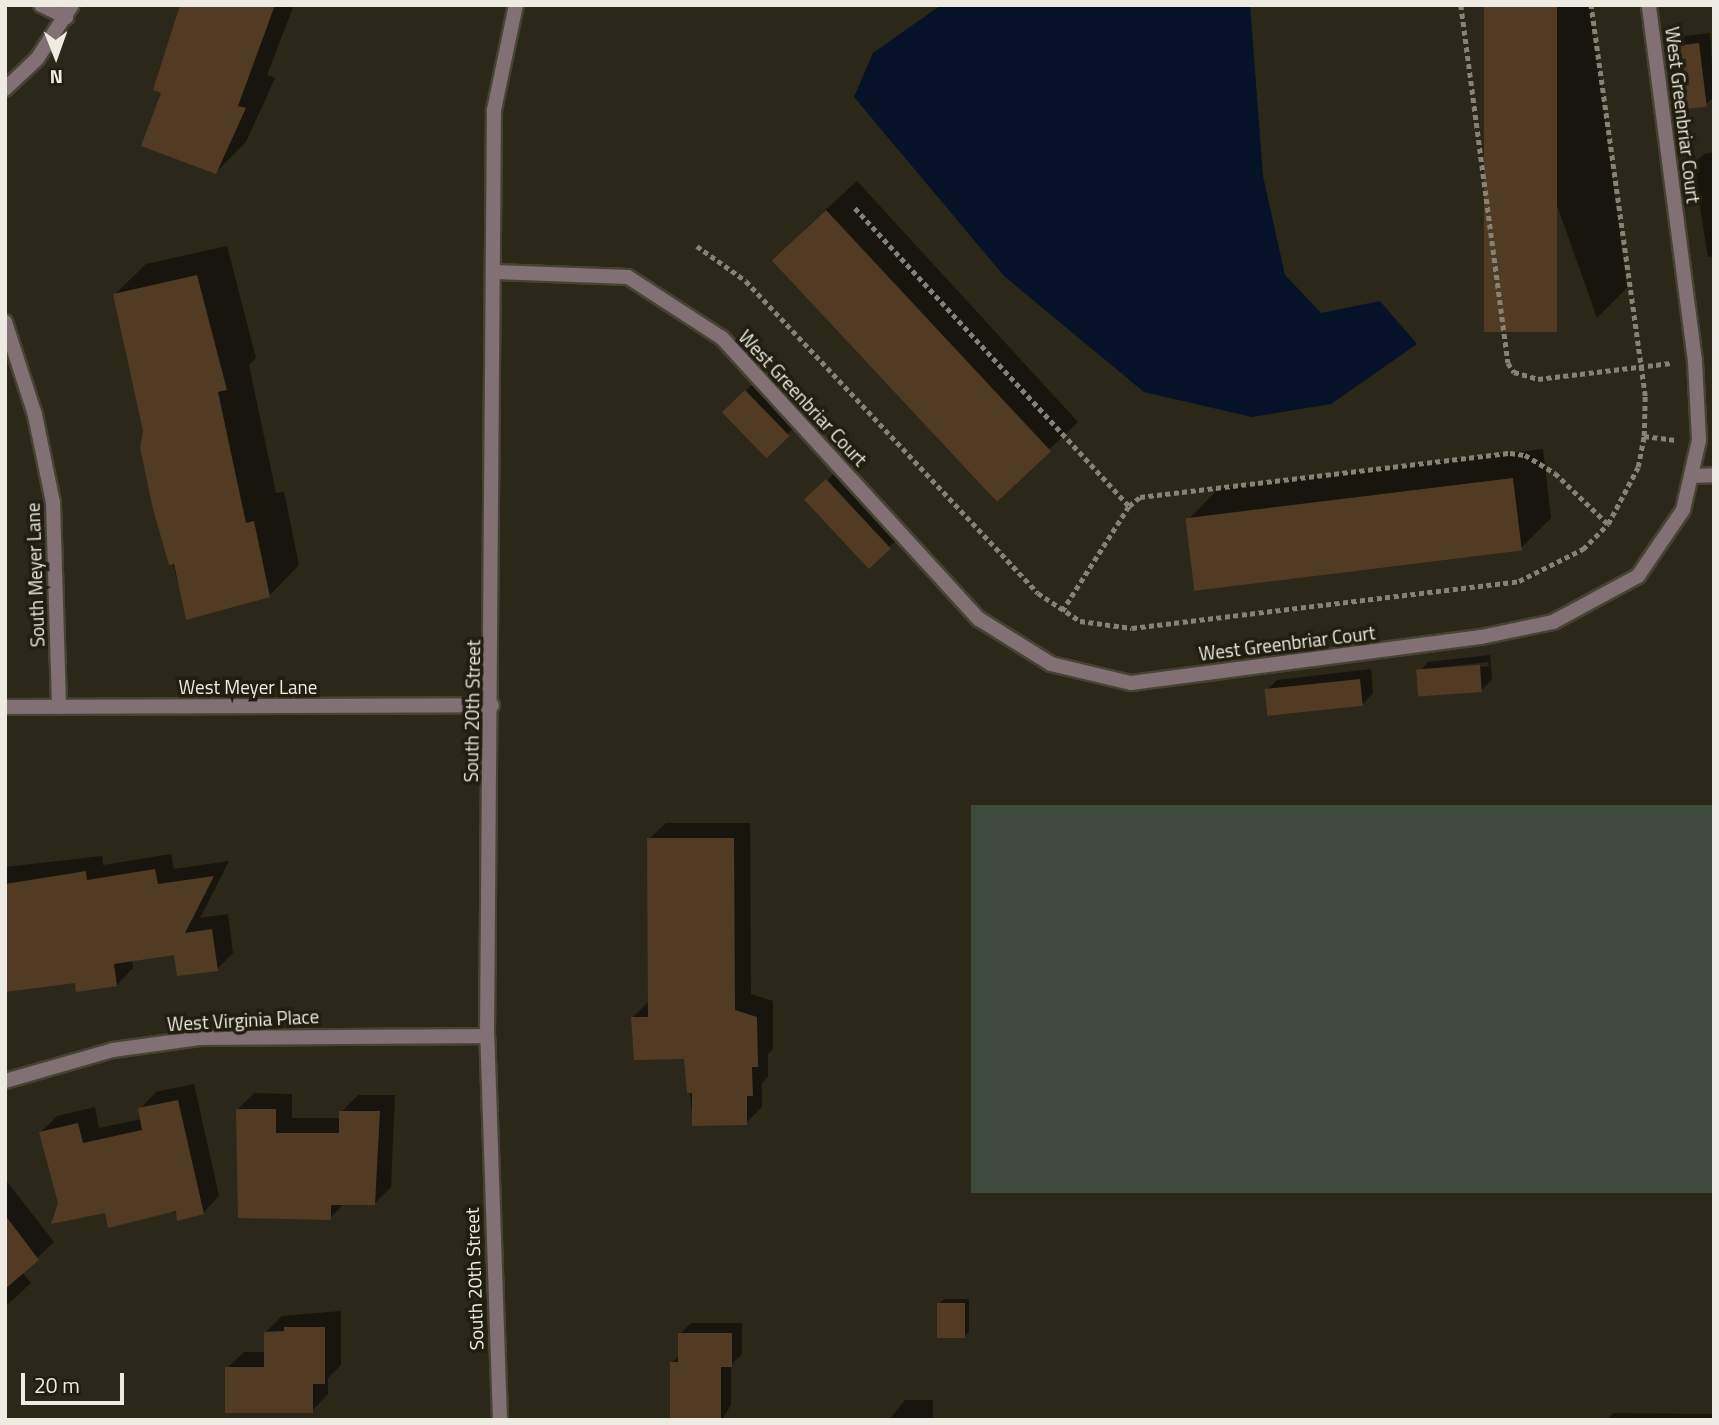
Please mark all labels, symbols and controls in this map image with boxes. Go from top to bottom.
north arrow [21,21,91,91]
street label: West Greenbriar Court [1661,25,1705,205]
text: N [50,63,63,92]
street label: West Greenbriar Court [734,325,872,471]
street label: South Meyer Lane [21,502,49,648]
street label: West Greenbriar Court [1197,621,1377,665]
street label: South 20th Street [459,639,485,783]
street label: West Meyer Lane [179,676,317,698]
street label: West Virginia Place [166,1005,320,1035]
street label: South 20th Street [460,1207,488,1351]
scale bar [24,1358,128,1402]
text: 20 m [34,1369,80,1401]

